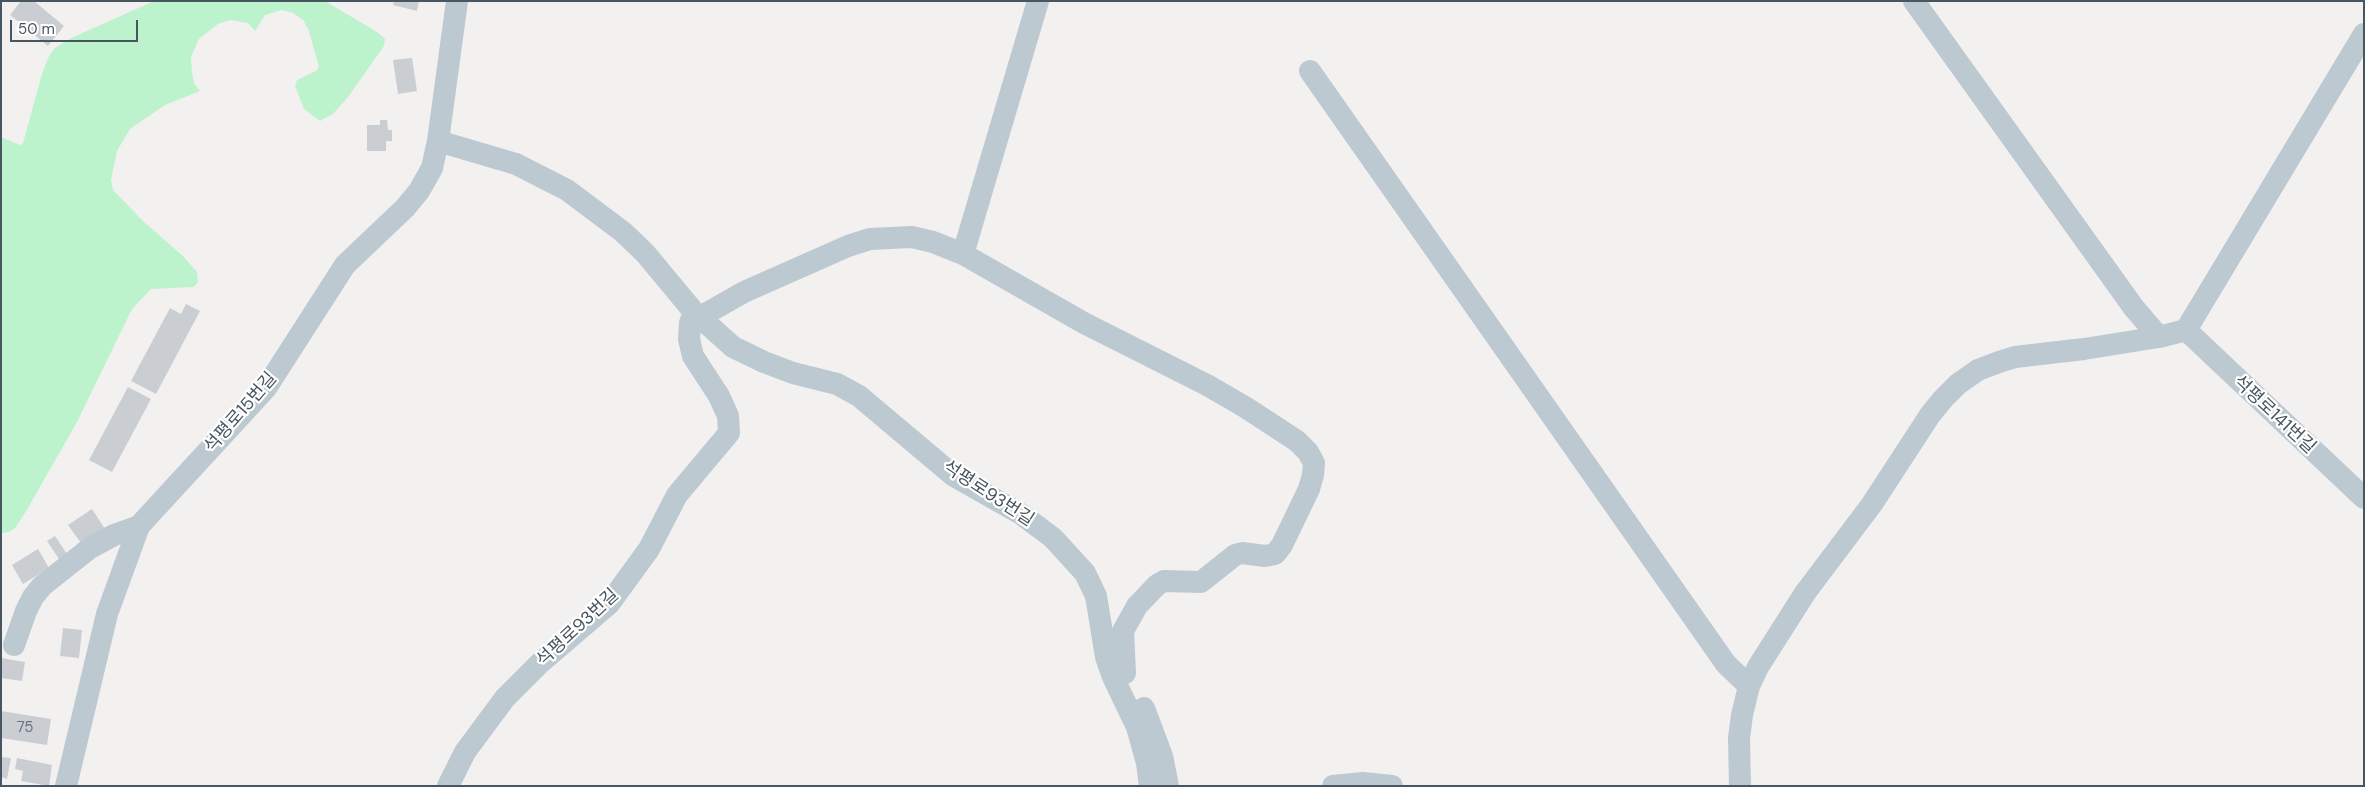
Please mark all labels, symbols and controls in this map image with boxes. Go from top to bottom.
scale bar [12,10,140,42]
text: 50 m [18,19,55,39]
street label: 석평로15번길 [200,368,282,458]
street label: 석평로141번길 [2228,371,2320,459]
street label: 석평로93번길 [938,457,1038,531]
street label: 석평로93번길 [532,584,624,672]
house number: 75 [17,719,33,737]

